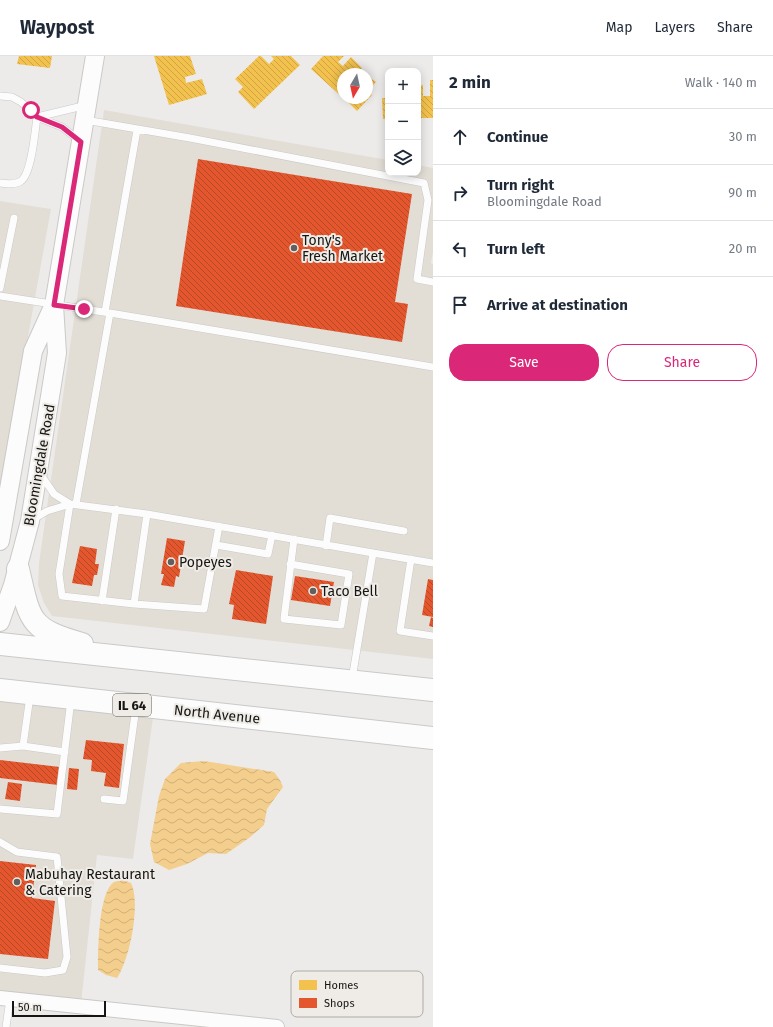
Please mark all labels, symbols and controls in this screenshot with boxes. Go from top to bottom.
text: Waypost [20,16,94,39]
text: Map [606,19,632,36]
text: Layers [654,19,695,36]
text: Share [717,19,753,36]
north arrow [337,68,373,104]
map controls [385,68,421,176]
button: + [385,68,421,104]
text: 2 min [449,72,491,93]
text: Walk · 140 m [685,75,757,90]
route start [22,101,40,119]
button: − [385,104,421,140]
icon: ahead [449,126,471,148]
text: Continue [487,128,548,146]
text: 30 m [729,129,757,144]
button: layers [385,140,421,176]
text: Turn right [487,176,554,194]
icon: right [449,182,471,204]
text: 90 m [728,185,757,200]
text: Bloomingdale Road [487,194,602,209]
place label: Tony's Fresh Market [302,232,384,265]
icon: left [449,238,471,260]
text: Turn left [487,240,545,258]
text: 20 m [729,241,757,256]
marker: Tony's Fresh Market [289,243,299,253]
icon: arrive [449,294,471,316]
text: Arrive at destination [487,296,628,314]
route end [75,300,93,318]
button: Save [449,344,599,381]
button: Share [607,344,757,381]
street label: Bloomingdale Road [20,403,59,527]
place label: Popeyes [179,554,232,571]
marker: Popeyes [166,557,176,567]
place label: Taco Bell [321,583,378,600]
marker: Taco Bell [308,586,318,596]
road number: IL 64 [113,694,151,716]
street label: North Avenue [173,702,261,727]
place label: Mabuhay Restaurant & Catering [25,866,156,899]
marker: Mabuhay Restaurant & Catering [12,877,22,887]
legend [291,971,423,1017]
text: Homes [324,979,358,992]
text: Shops [324,997,355,1010]
scale bar [12,999,106,1018]
text: 50 m [18,1001,42,1014]

